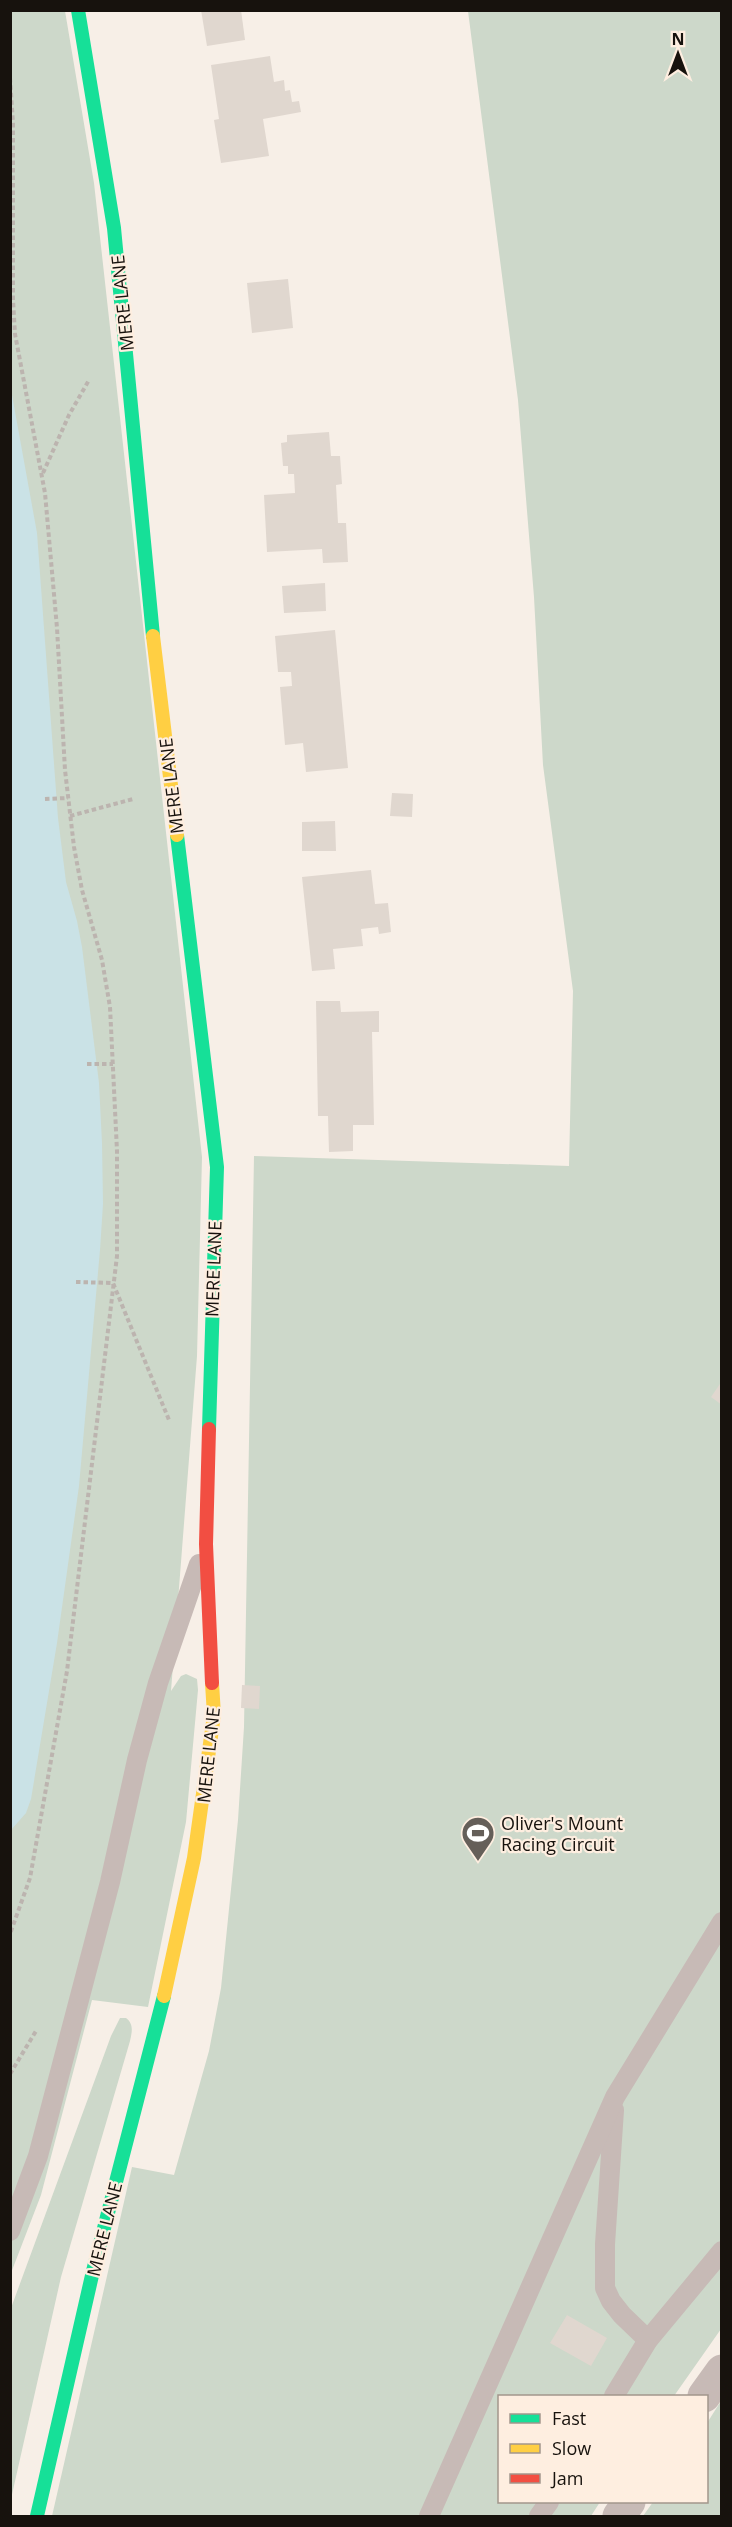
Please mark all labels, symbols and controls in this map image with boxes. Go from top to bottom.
north arrow [648,24,708,84]
text: N [671,28,685,50]
street label: MERE LANE [105,254,139,352]
street label: MERE LANE [153,737,189,835]
street label: MERE LANE [199,1220,227,1318]
street label: MERE LANE [191,1706,225,1804]
place label: Oliver's Mount Racing Circuit [501,1811,623,1856]
sports icon: Oliver's Mount Racing Circuit [460,1815,496,1862]
street label: MERE LANE [81,2179,127,2279]
legend [498,2395,708,2503]
text: Fast [552,2406,586,2430]
text: Slow [552,2436,591,2460]
text: Jam [550,2466,584,2490]

